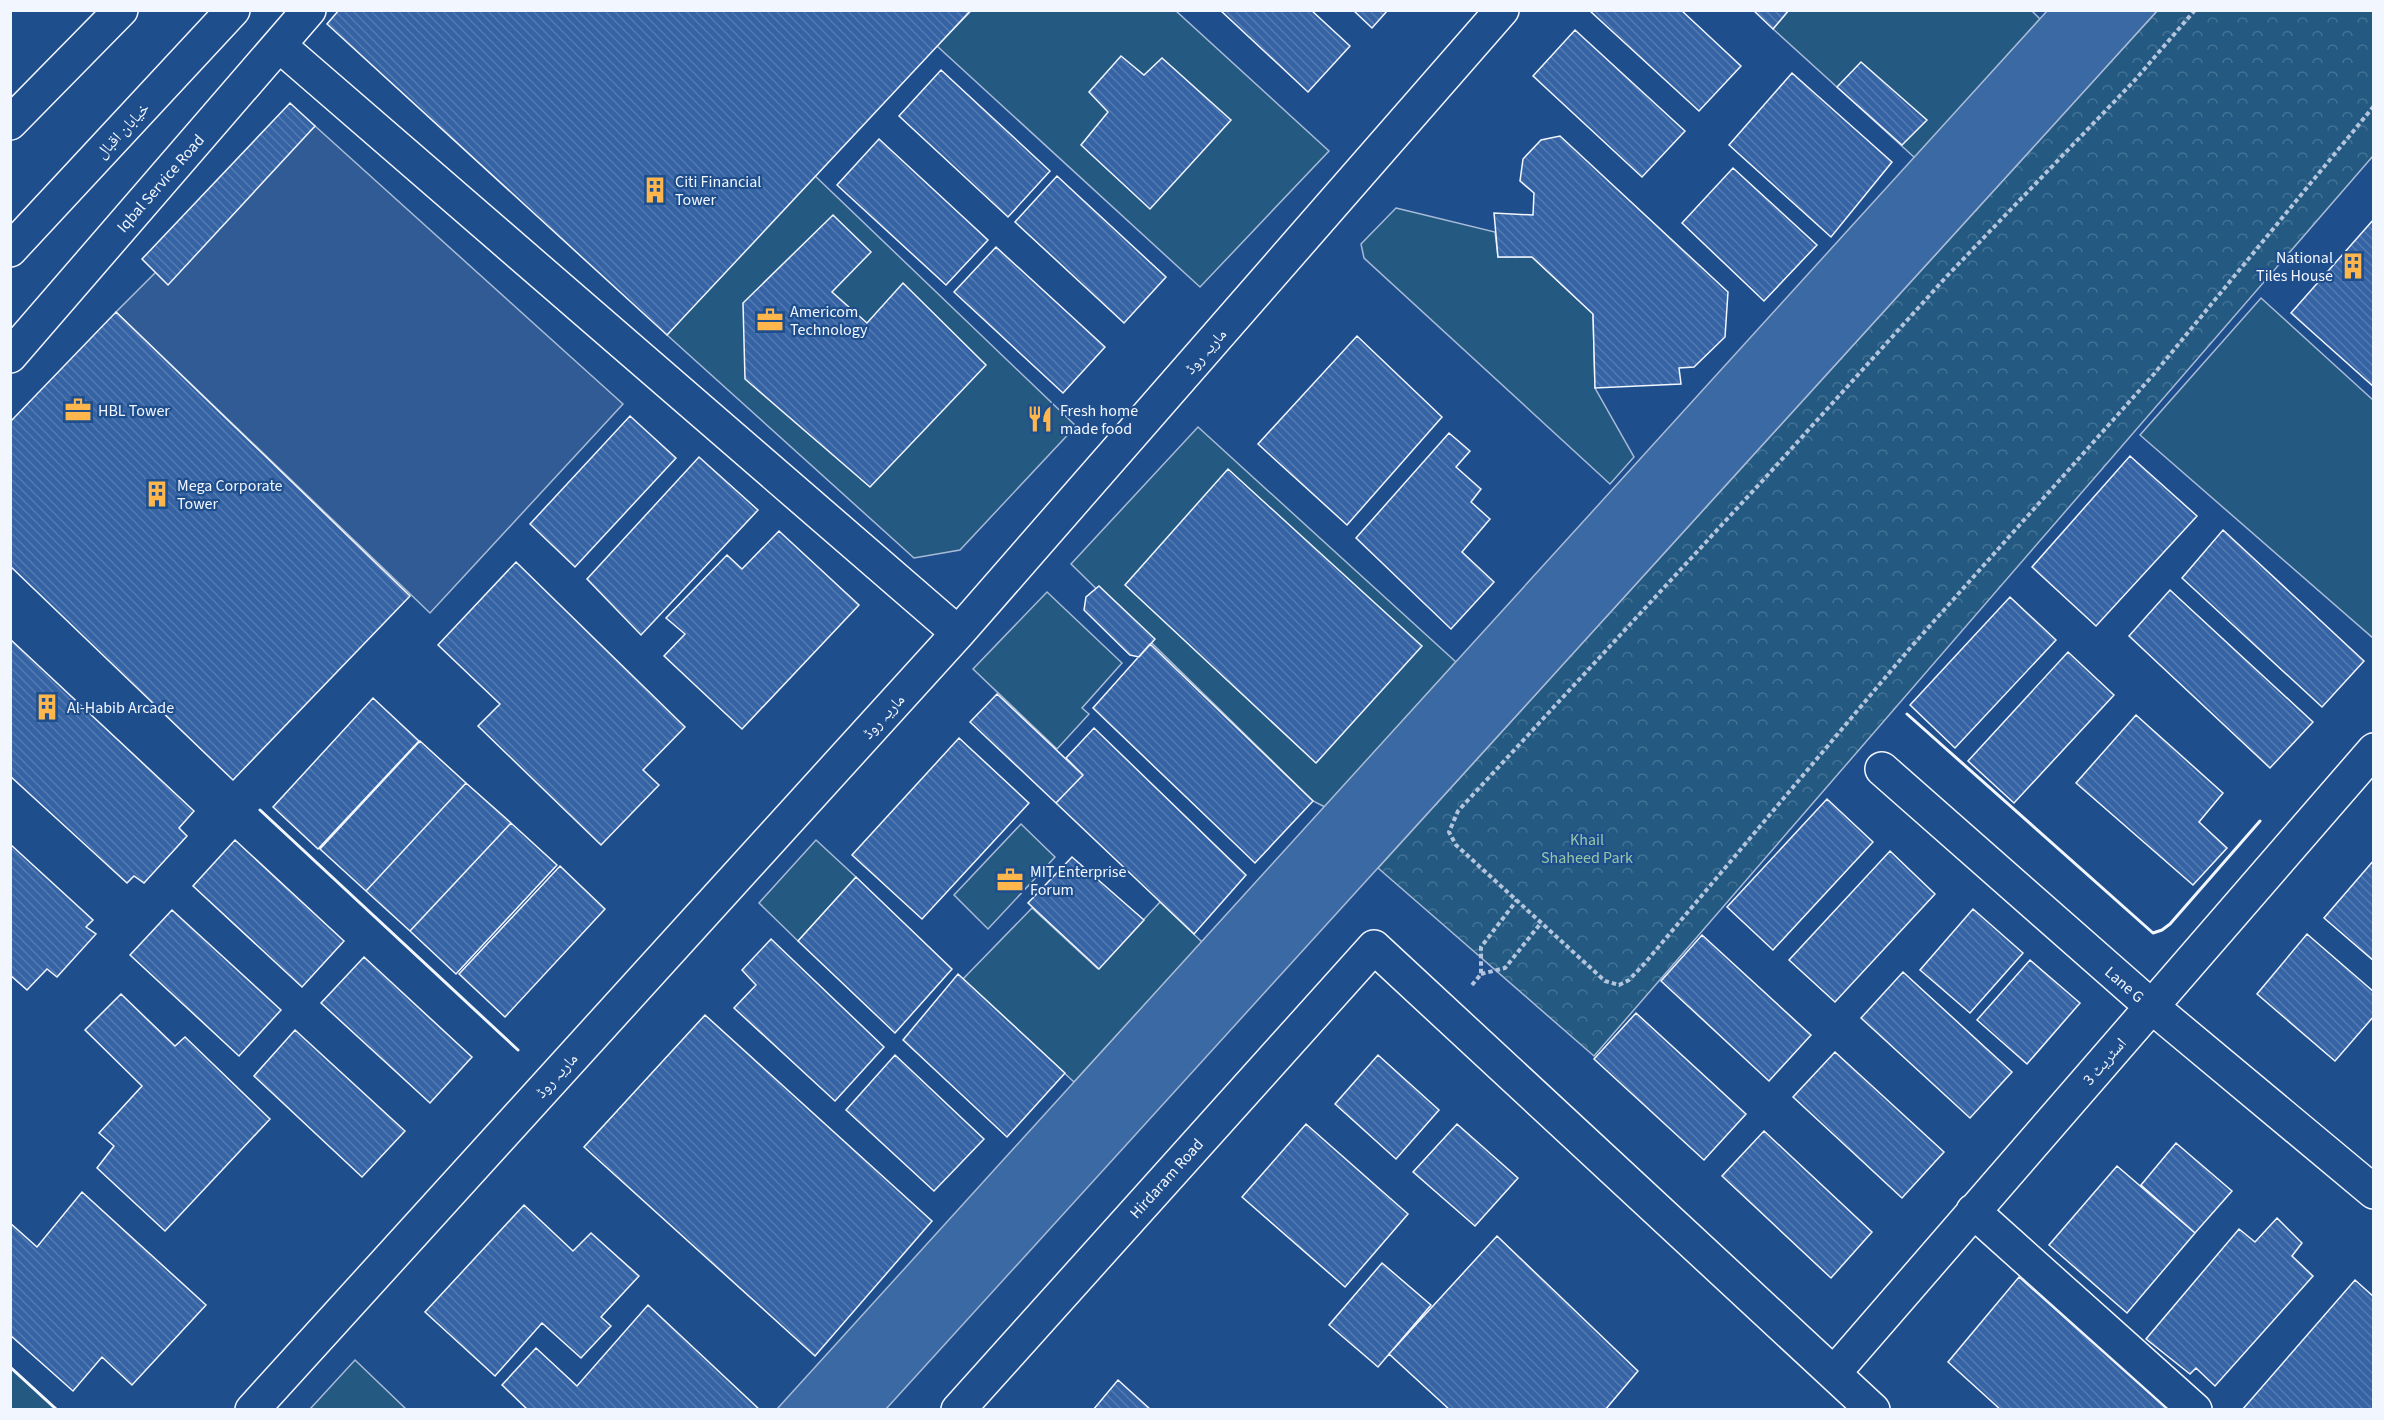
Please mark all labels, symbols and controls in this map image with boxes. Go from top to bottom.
street label: خیابان اقبال [91,98,155,164]
street label: Iqbal Service Road [112,130,210,237]
place label: Citi Financial Tower [675,171,761,211]
building icon: Citi Financial Tower [640,175,670,205]
place label: National Tiles House [2256,247,2333,287]
building icon: National Tiles House [2338,251,2368,281]
place label: Americom Technology [790,301,868,341]
office icon: Americom Technology [755,305,785,335]
street label: ماریہ روڈ [1180,324,1232,379]
office icon: HBL Tower [63,395,93,425]
place label: HBL Tower [98,400,170,422]
place label: Fresh home made food [1060,400,1138,440]
restaurant icon: Fresh home made food [1025,404,1055,434]
place label: Mega Corporate Tower [177,475,283,515]
building icon: Mega Corporate Tower [142,479,172,509]
street label: ماریہ روڈ [858,689,910,744]
building icon: Al-Habib Arcade [32,692,62,722]
place label: Al-Habib Arcade [67,697,174,719]
park label: Khail Shaheed Park [1541,829,1633,869]
place label: MIT Enterprise Forum [1030,861,1127,901]
office icon: MIT Enterprise Forum [995,865,1025,895]
street label: Lane G [2100,961,2149,1008]
street label: اسٹریٹ 3 [2078,1033,2132,1090]
street label: ماریہ روڈ [531,1048,583,1103]
street label: Hirdaram Road [1125,1134,1209,1223]

